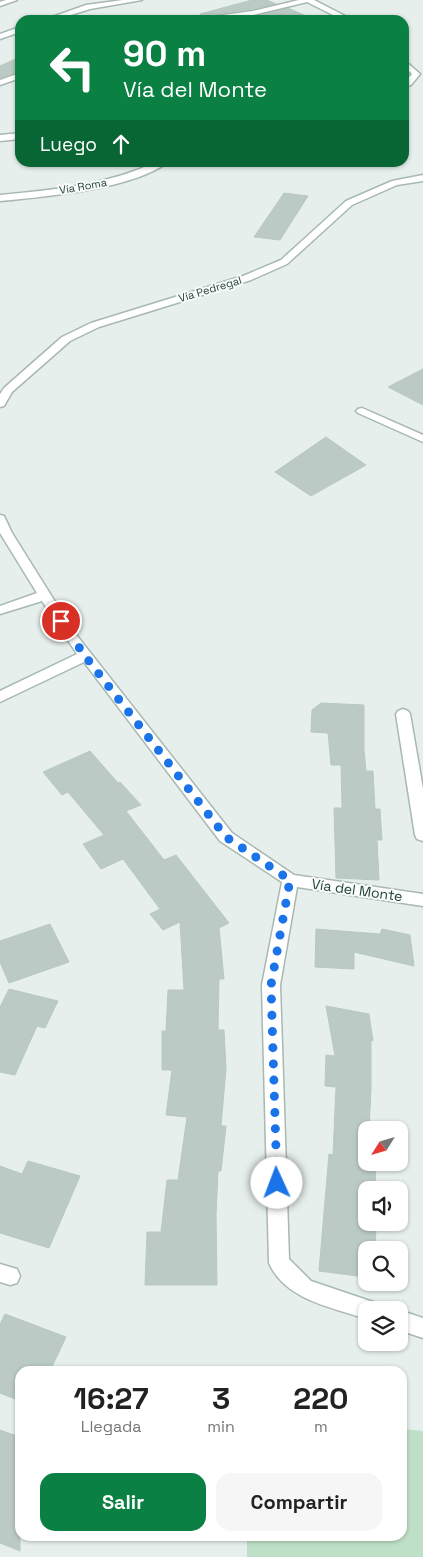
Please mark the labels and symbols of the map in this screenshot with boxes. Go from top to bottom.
street label: Vía Roma [58,175,109,197]
street label: Vía Pedregal [177,273,243,305]
pin [40,600,82,642]
street label: Vía del Monte [310,875,404,905]
north arrow [358,1121,408,1171]
position arrow [250,1156,302,1208]

